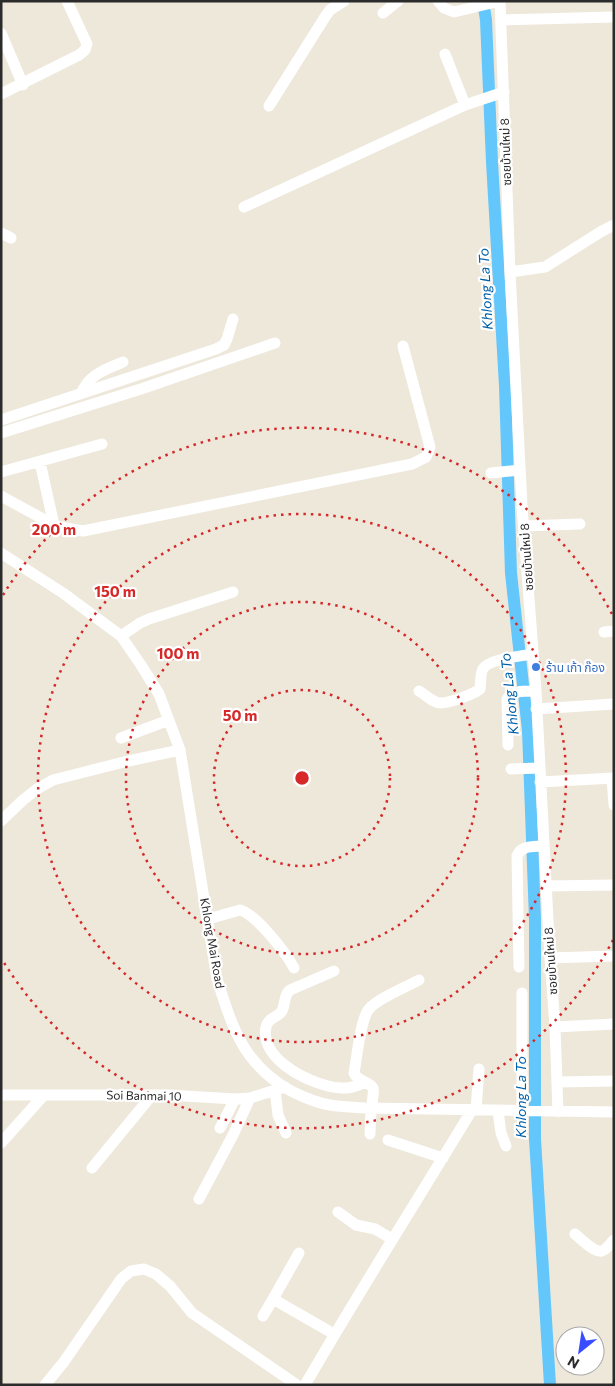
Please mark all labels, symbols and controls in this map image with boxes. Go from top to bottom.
street label: ซอยบ้านใหม่ 8 [497,118,513,186]
water label: Khlong La To [474,248,496,330]
text: 200 m [32,520,76,538]
street label: ซอยบ้านใหม่ 8 [517,523,535,591]
text: 150 m [94,582,136,600]
text: 100 m [157,644,199,662]
water label: Khlong La To [496,652,522,736]
place label: ร้าน เก้า ก๊อง [546,660,605,674]
marker: ร้าน เก้า ก๊อง [530,661,542,673]
text: 50 m [223,706,257,724]
centre of rings [293,769,311,787]
street label: Khlong Mai Road [198,897,228,990]
street label: ซอยบ้านใหม่ 8 [541,927,559,995]
water label: Khlong La To [512,1056,529,1138]
street label: Soi Banmai 10 [106,1087,182,1103]
north arrow [555,1326,605,1376]
text: N [564,1353,582,1373]

